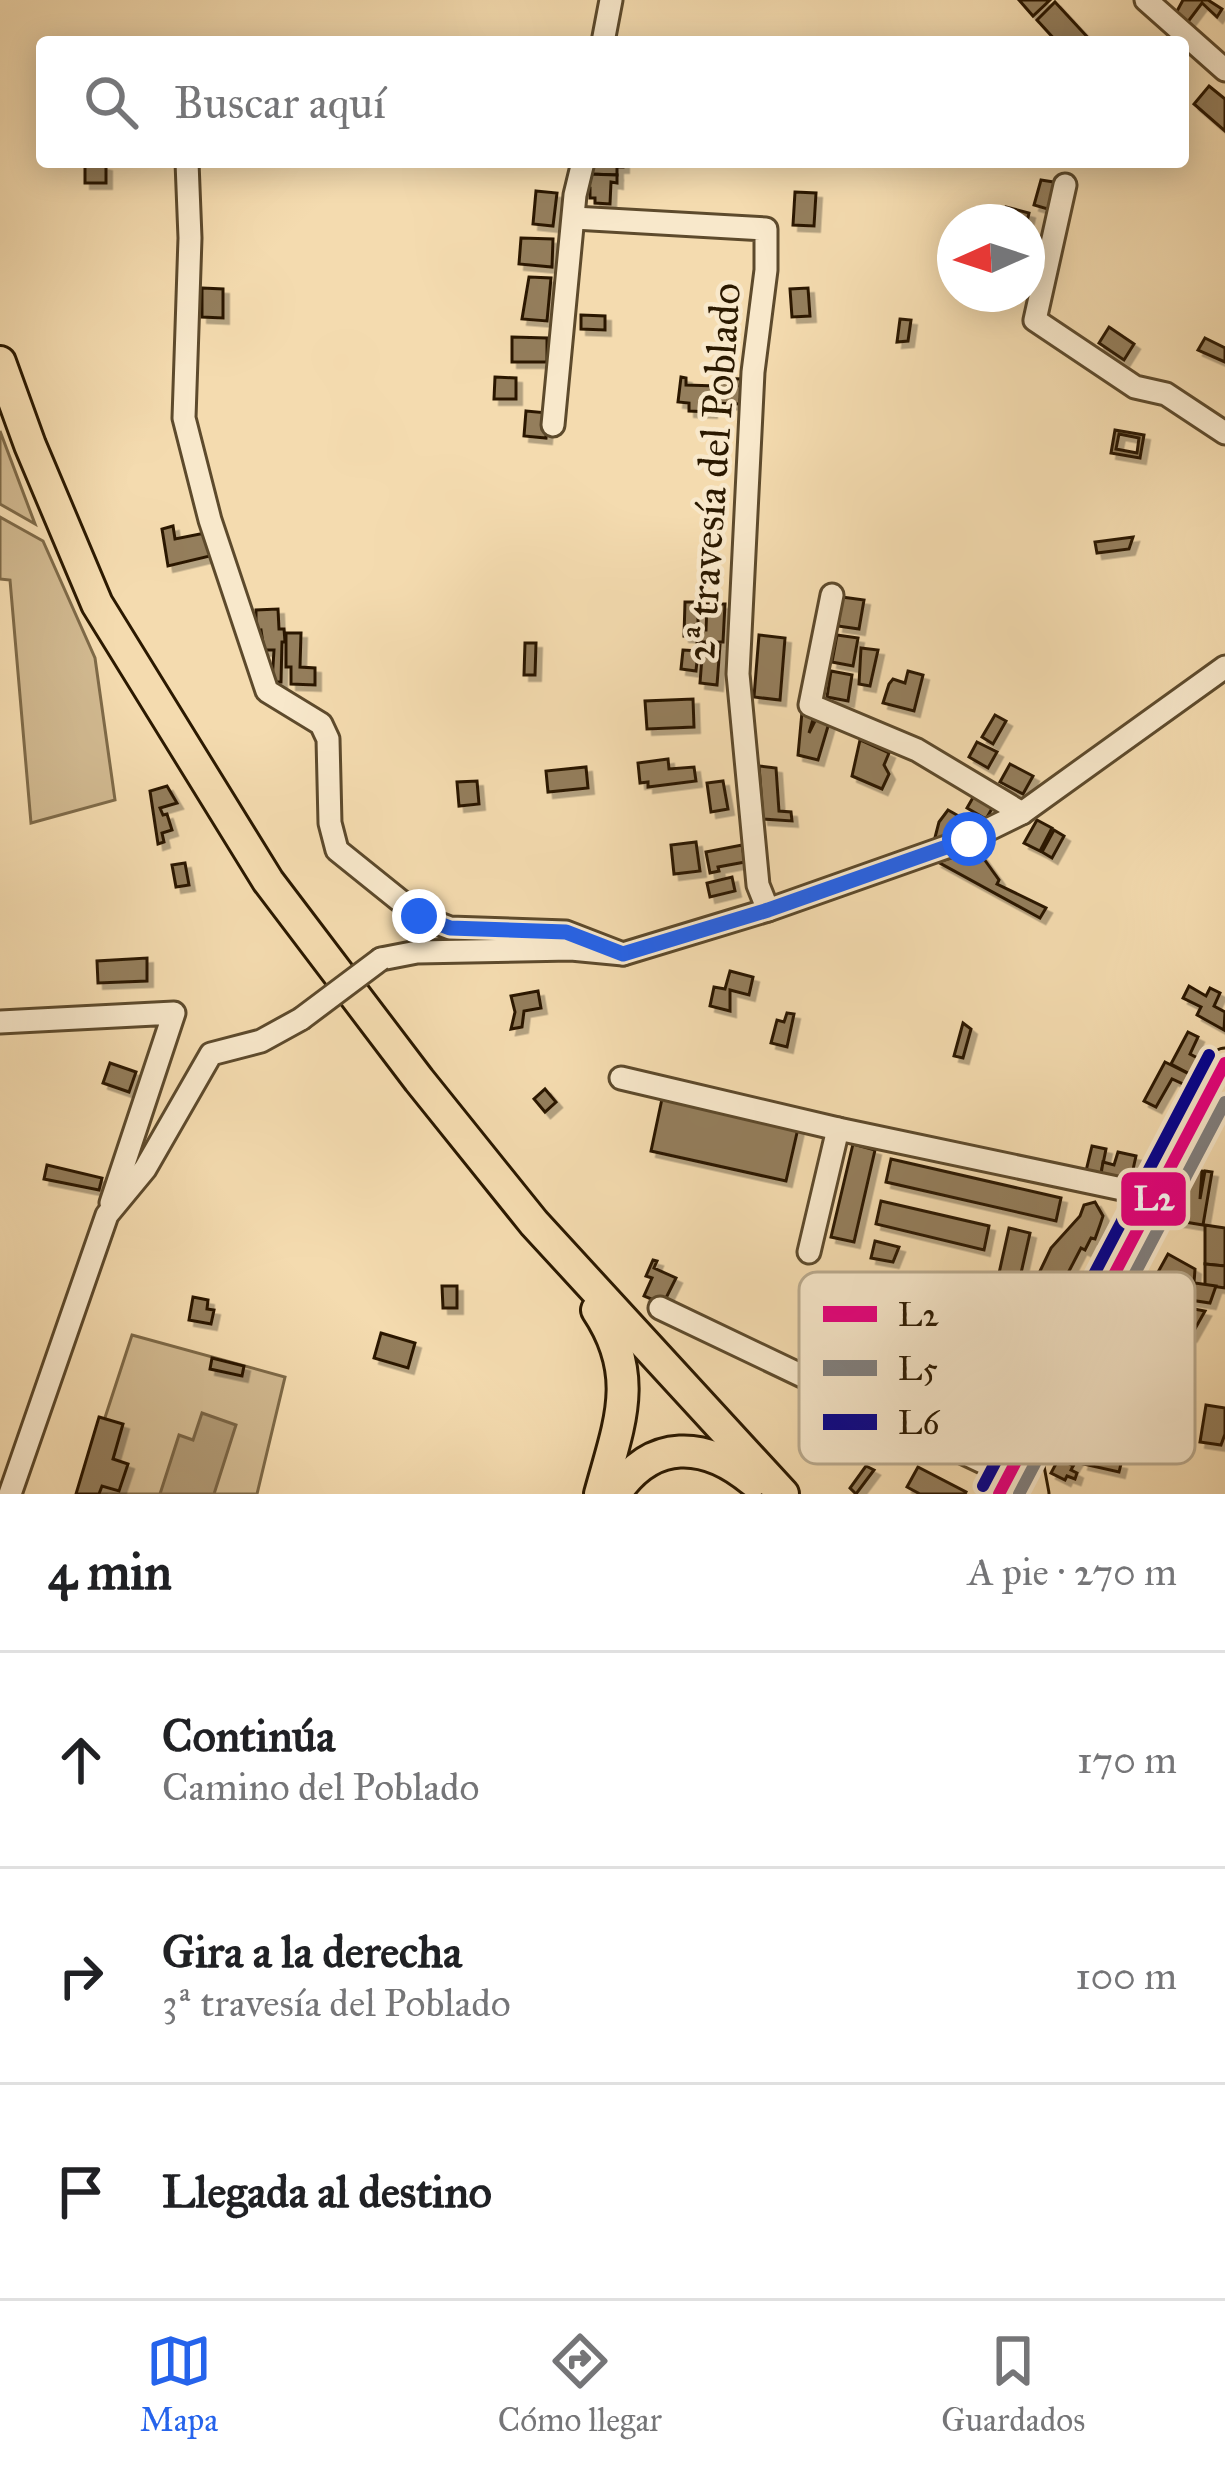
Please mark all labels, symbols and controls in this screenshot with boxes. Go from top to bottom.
search box [36,36,1189,168]
icon: search [78,69,144,135]
text: Buscar aquí [174,75,386,130]
north arrow [937,204,1045,312]
street label: 2ª travesía del Poblado [674,281,752,663]
route start [942,812,996,866]
route end [392,889,446,943]
line badge: L2 [1119,1170,1188,1228]
text: L2 [1134,1179,1175,1219]
legend [799,1272,1195,1464]
text: L2 [898,1295,939,1335]
text: L5 [898,1349,938,1389]
text: L6 [898,1403,940,1443]
text: 4 min [48,1541,172,1603]
text: A pie · 270 m [968,1548,1177,1596]
text: Continúa [162,1708,335,1763]
icon: ahead [48,1727,114,1793]
text: 170 m [1077,1736,1177,1784]
text: Camino del Poblado [162,1763,479,1811]
text: Gira a la derecha [162,1924,462,1979]
icon: right [48,1943,114,2009]
text: 100 m [1075,1952,1177,2000]
text: 3ª travesía del Poblado [162,1979,511,2027]
icon: arrive [48,2159,114,2225]
text: Llegada al destino [162,2164,492,2219]
tab: Mapa [140,2328,218,2440]
tab: Cómo llegar [498,2328,662,2440]
tab: Guardados [941,2328,1085,2440]

